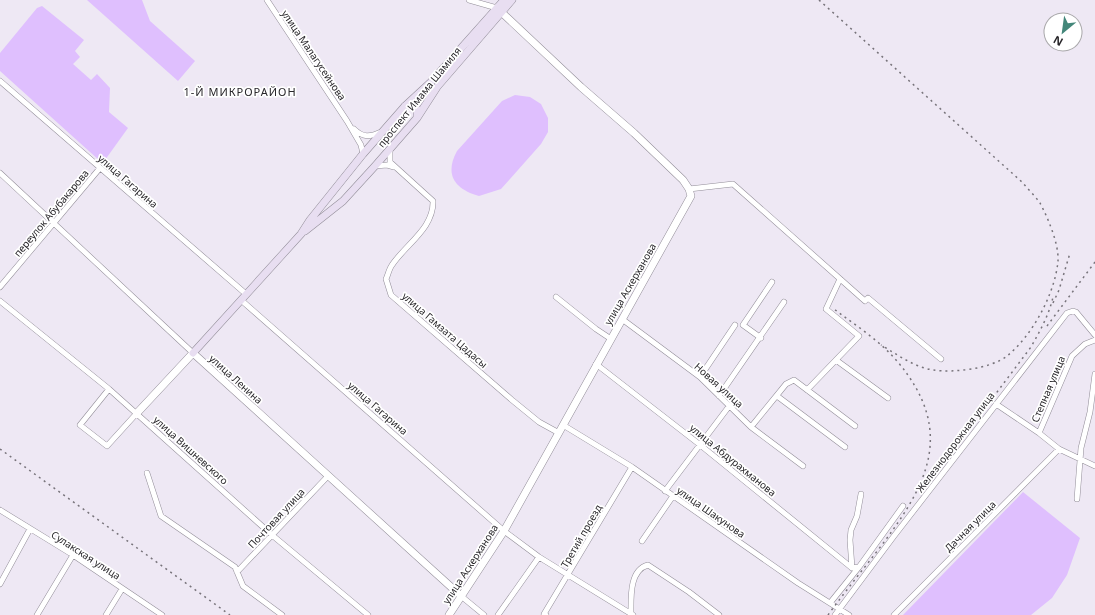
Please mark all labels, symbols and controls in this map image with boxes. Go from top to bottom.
street label: улица Малагусейнова [279,7,349,103]
north arrow [1043,12,1083,52]
text: N [1050,32,1065,50]
street label: проспект Имама Шамиля [374,44,464,150]
district label: 1-Й МИКРОРАЙОН [183,84,297,99]
street label: улица Гагарина [95,151,161,211]
street label: переулок Абубакарова [10,166,92,260]
street label: улица Аскерханова [601,240,659,328]
street label: улица Гамзата Цадасы [399,289,491,371]
street label: улица Ленина [206,351,266,407]
street label: Степная улица [1028,354,1068,424]
street label: Новая улица [692,359,746,411]
street label: улица Гагарина [345,378,411,438]
street label: Железнодорожная улица [913,389,997,495]
street label: улица Вишневского [151,413,231,487]
street label: улица Абдурахманова [687,421,779,499]
street label: улица Шакунова [674,483,748,541]
street label: Почтовая улица [244,485,308,551]
street label: Дачная улица [941,497,999,555]
street label: Третий проезд [557,502,605,570]
street label: улица Аскерханова [439,521,501,607]
street label: Сулакская улица [49,527,123,583]

